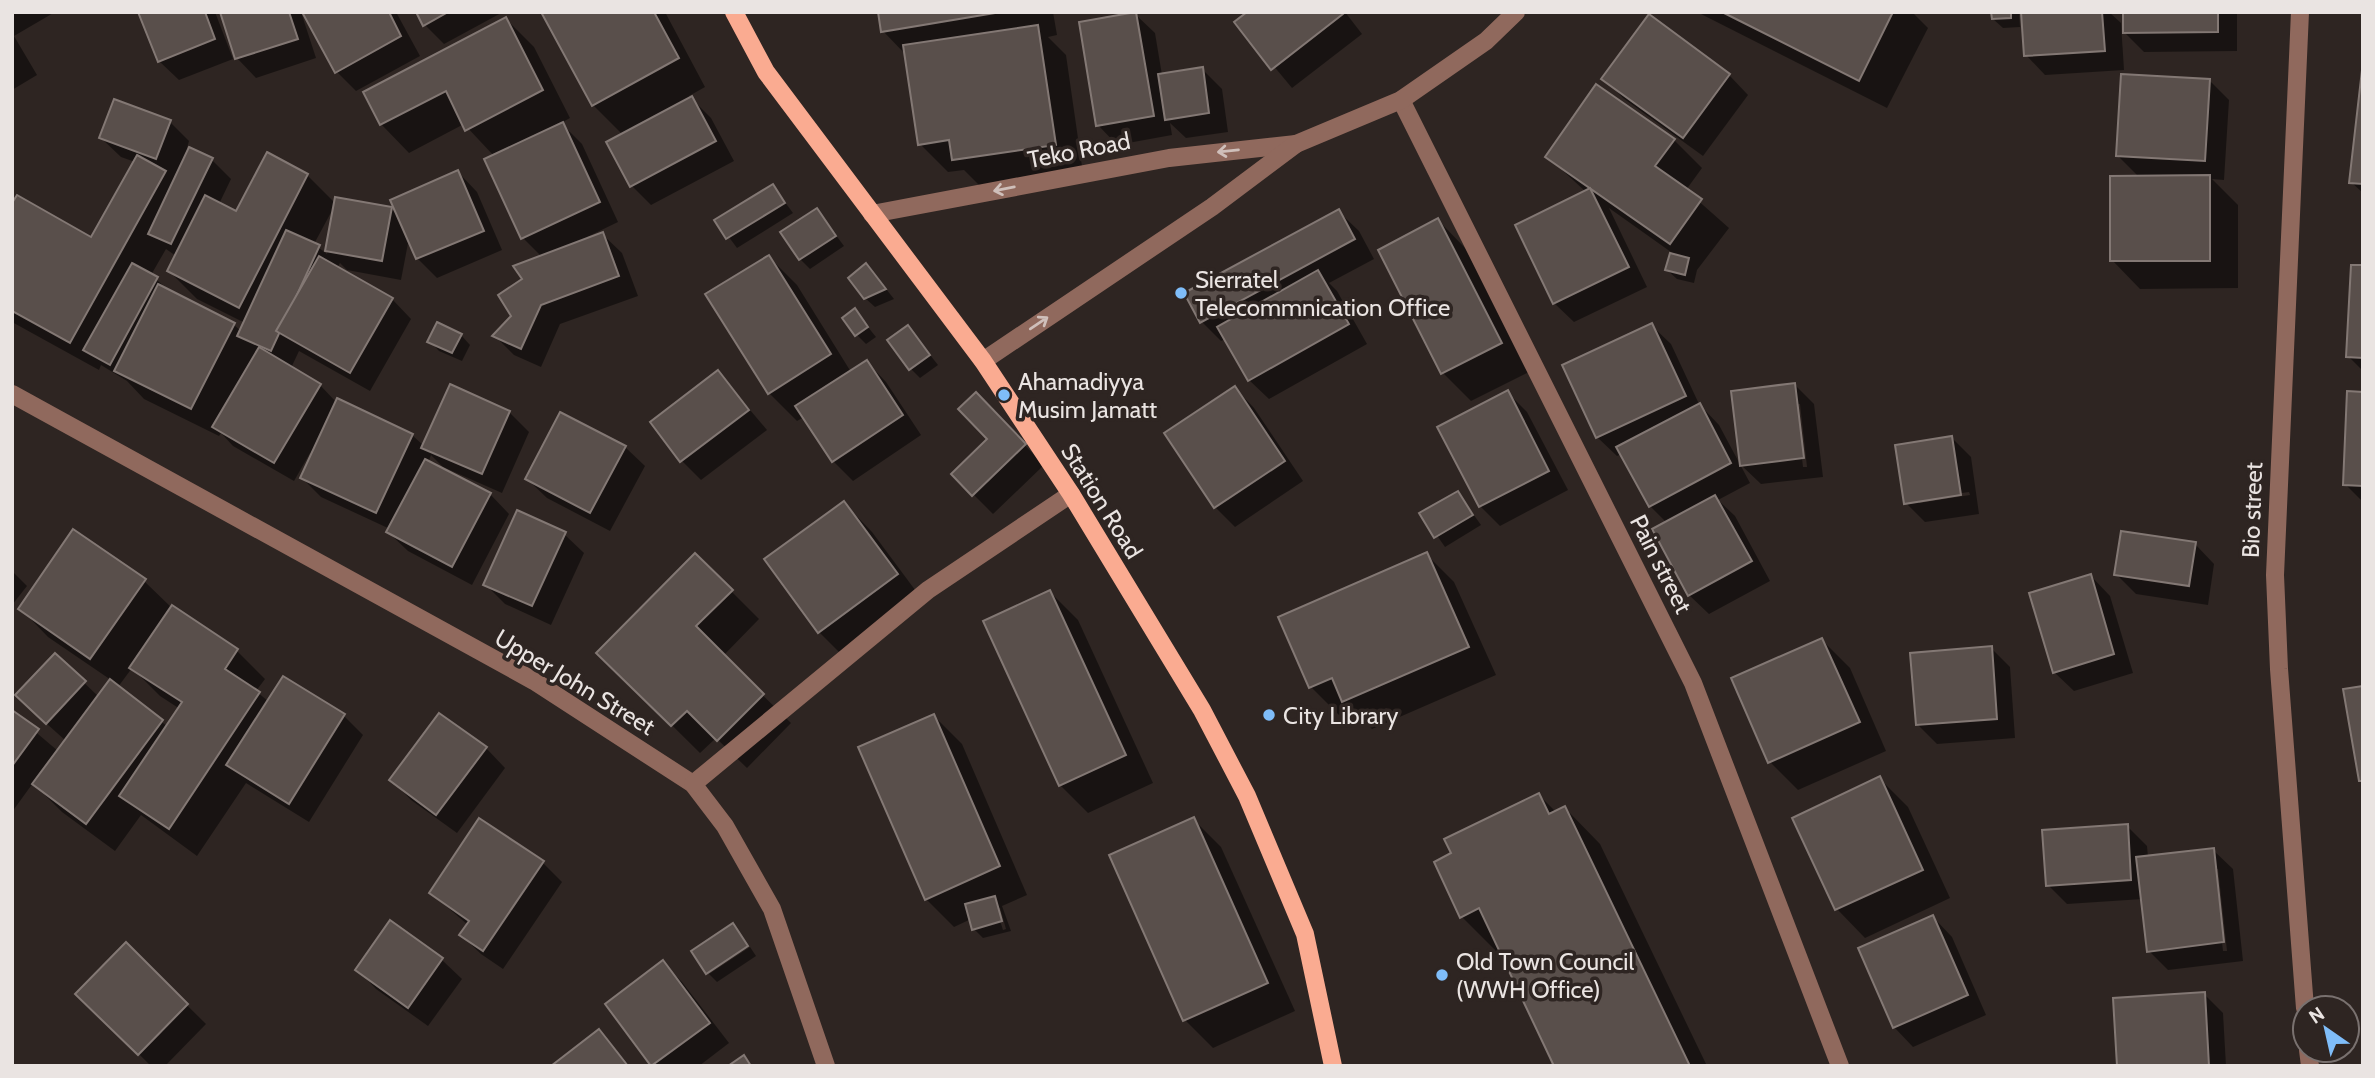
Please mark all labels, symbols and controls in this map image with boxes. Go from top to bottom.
street label: Teko Road [1025,126,1133,174]
one-way arrow [1218,145,1240,158]
one-way arrow [993,183,1016,197]
place label: Sierratel Telecommnication Office [1195,265,1450,322]
marker: Sierratel Telecommnication Office [1173,285,1189,301]
one-way arrow [1029,316,1049,330]
place label: Ahamadiyya Musim Jamatt [1018,367,1157,424]
marker: Ahamadiyya Musim Jamatt [996,387,1012,403]
street label: Station Road [1055,438,1149,564]
street label: Bio street [2236,462,2268,558]
street label: Pain street [1624,510,1698,618]
street label: Upper John Street [490,623,660,741]
place label: City Library [1283,701,1398,730]
marker: City Library [1261,707,1277,723]
place label: Old Town Council (WWH Office) [1456,947,1634,1004]
marker: Old Town Council (WWH Office) [1434,967,1450,983]
north arrow [2291,994,2361,1064]
text: N [2305,1002,2329,1029]

